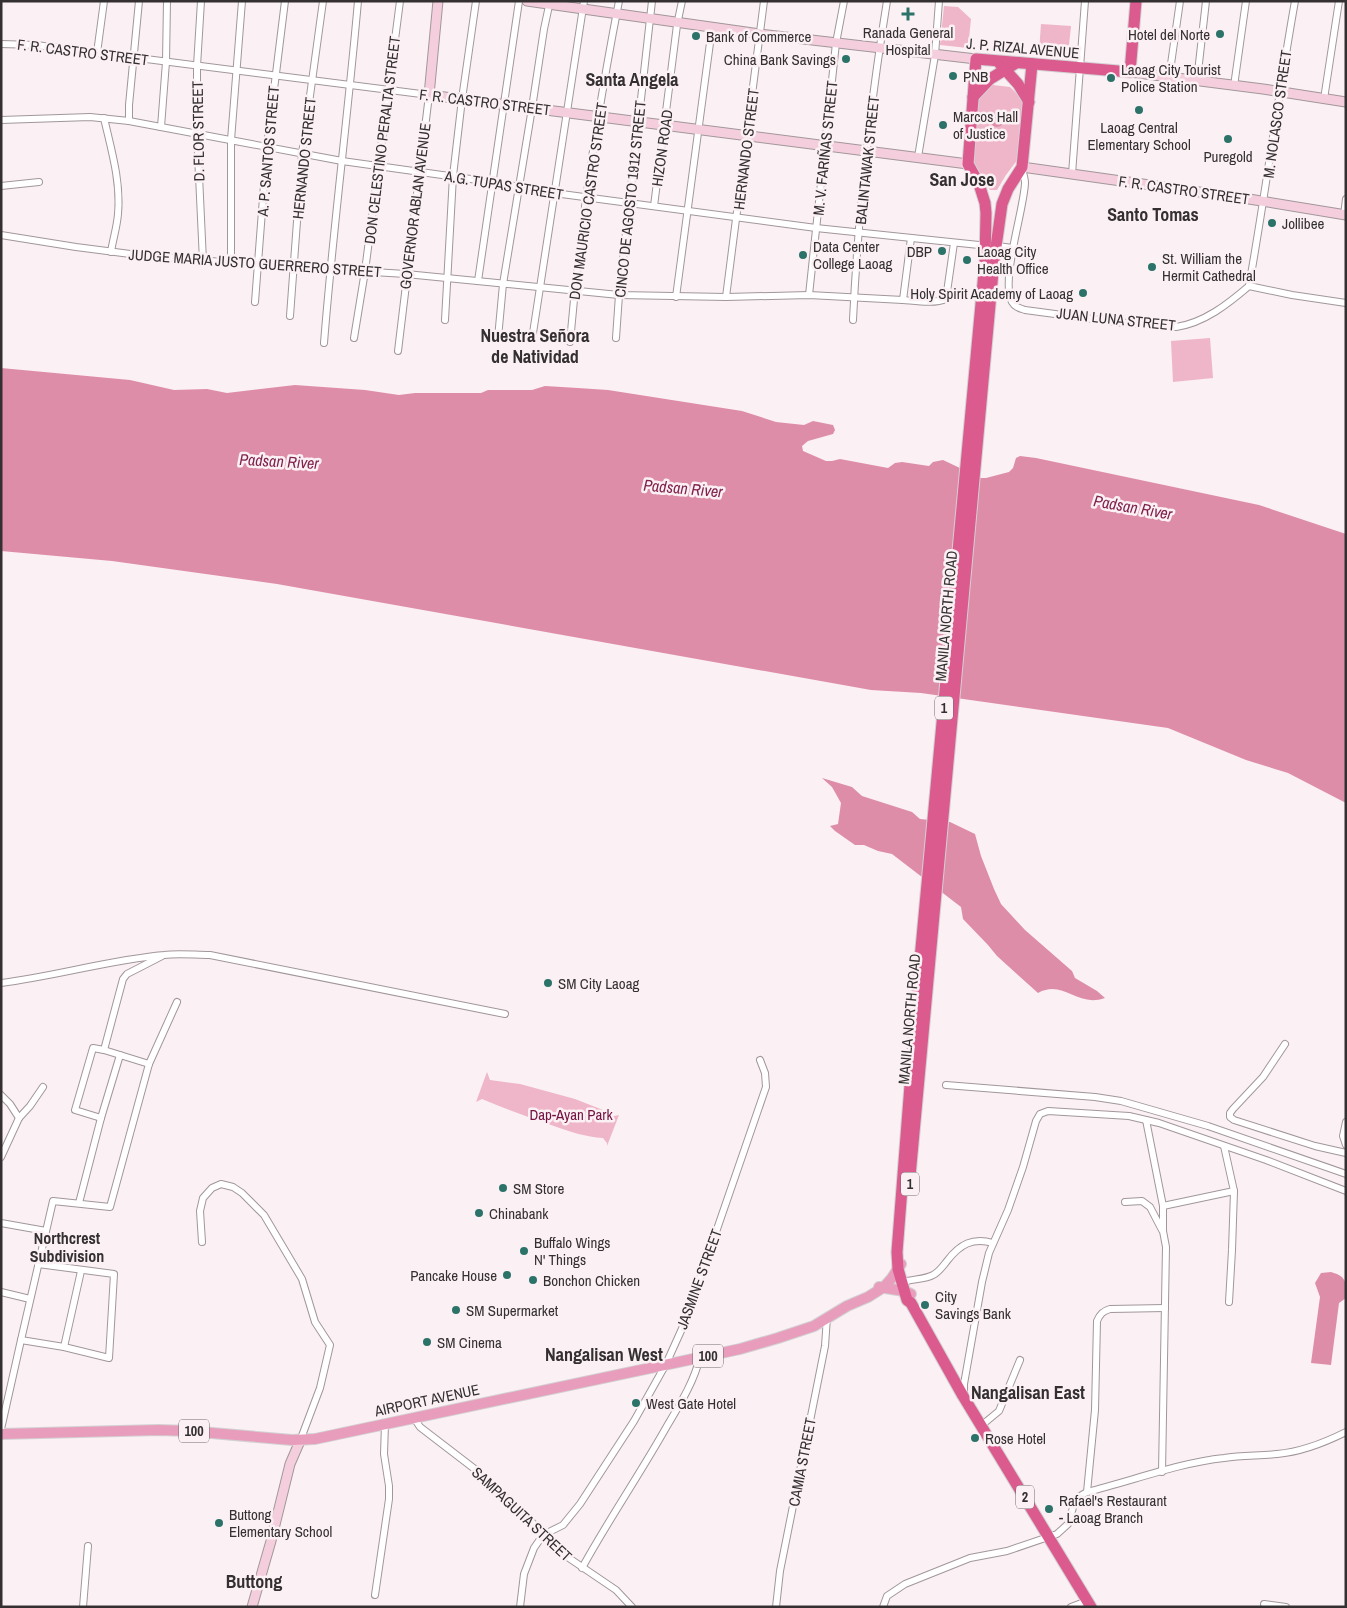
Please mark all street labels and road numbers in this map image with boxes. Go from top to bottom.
street label: J. P. RIZAL AVENUE [966,33,1080,63]
street label: F. R. CASTRO STREET [16,34,150,71]
street label: DON CELESTINO PERALTA STREET [359,34,405,245]
street label: M. NOLASCO STREET [1258,48,1296,179]
street label: M. V. FARIÑAS STREET [807,79,843,217]
street label: D. FLOR STREET [187,80,209,181]
street label: A. P. SANTOS STREET [252,84,284,218]
street label: F. R. CASTRO STREET [418,84,552,121]
street label: HERNANDO STREET [728,87,764,211]
street label: BALINTAWAK STREET [850,94,884,225]
street label: HERNANDO STREET [287,96,321,220]
street label: CINCO DE AGOSTO 1912 STREET [609,99,651,299]
street label: DON MAURICIO CASTRO STREET [564,101,612,301]
street label: HIZON ROAD [646,108,678,188]
street label: GOVERNOR ABLAN AVENUE [394,122,436,290]
street label: A.G. TUPAS STREET [442,165,565,205]
street label: F. R. CASTRO STREET [1117,170,1251,210]
street label: JUDGE MARIA JUSTO GUERRERO STREET [128,244,383,282]
street label: JUAN LUNA STREET [1055,302,1177,336]
street label: MANILA NORTH ROAD [930,550,962,682]
road number: 1 [935,696,953,720]
street label: MANILA NORTH ROAD [893,953,925,1085]
road number: 1 [901,1172,919,1196]
street label: JASMINE STREET [671,1226,727,1332]
road number: 100 [693,1344,723,1368]
street label: AIRPORT AVENUE [372,1379,481,1422]
street label: CAMIA STREET [783,1415,821,1508]
road number: 100 [179,1420,209,1442]
street label: SAMPAGUITA STREET [467,1462,577,1566]
road number: 2 [1016,1485,1034,1508]

